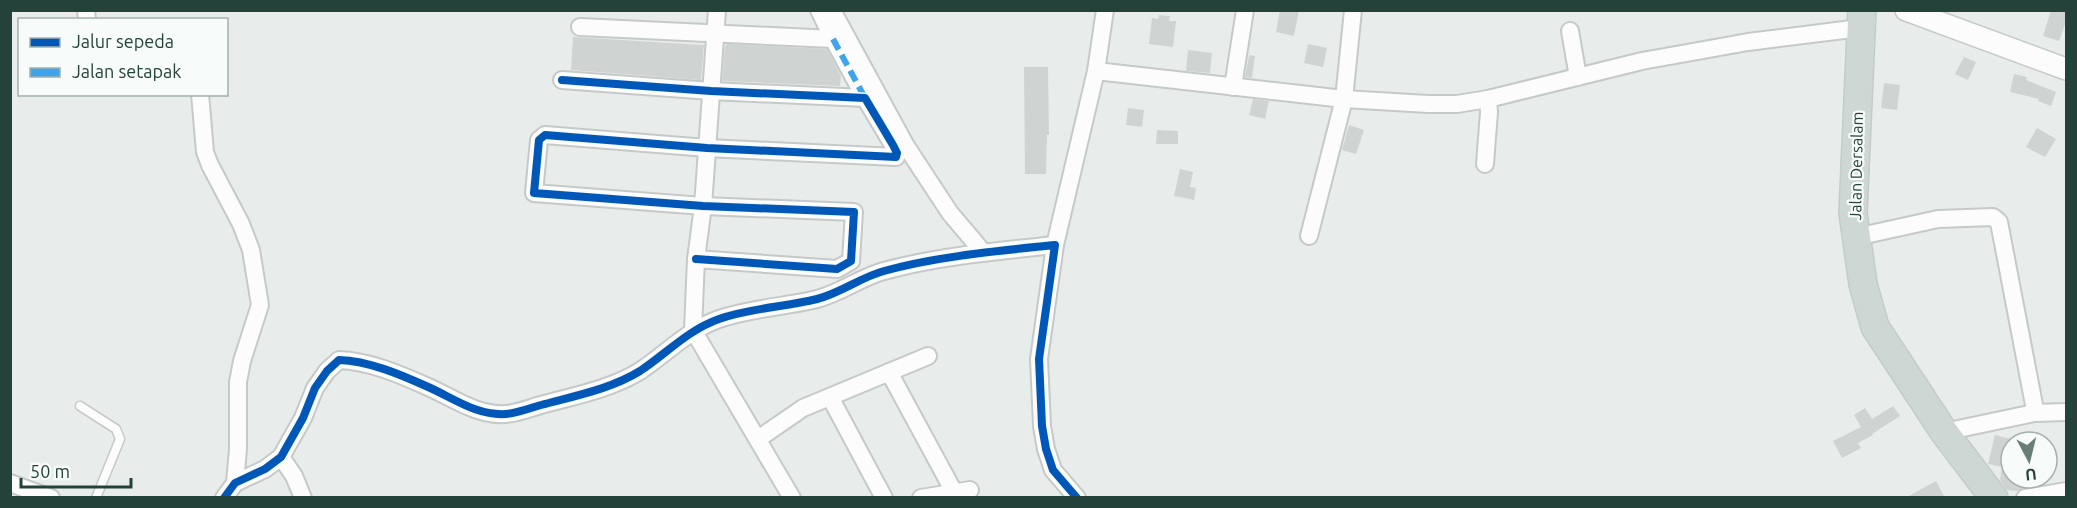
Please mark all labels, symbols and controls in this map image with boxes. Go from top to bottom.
legend [18,18,228,96]
text: Jalur sepeda [72,31,174,51]
text: Jalan setapak [72,61,181,81]
street label: Jalan Dersalam [1846,111,1866,221]
north arrow [1999,430,2059,490]
scale bar [21,451,130,489]
text: 50 m [30,461,70,481]
text: U [2024,465,2037,485]

